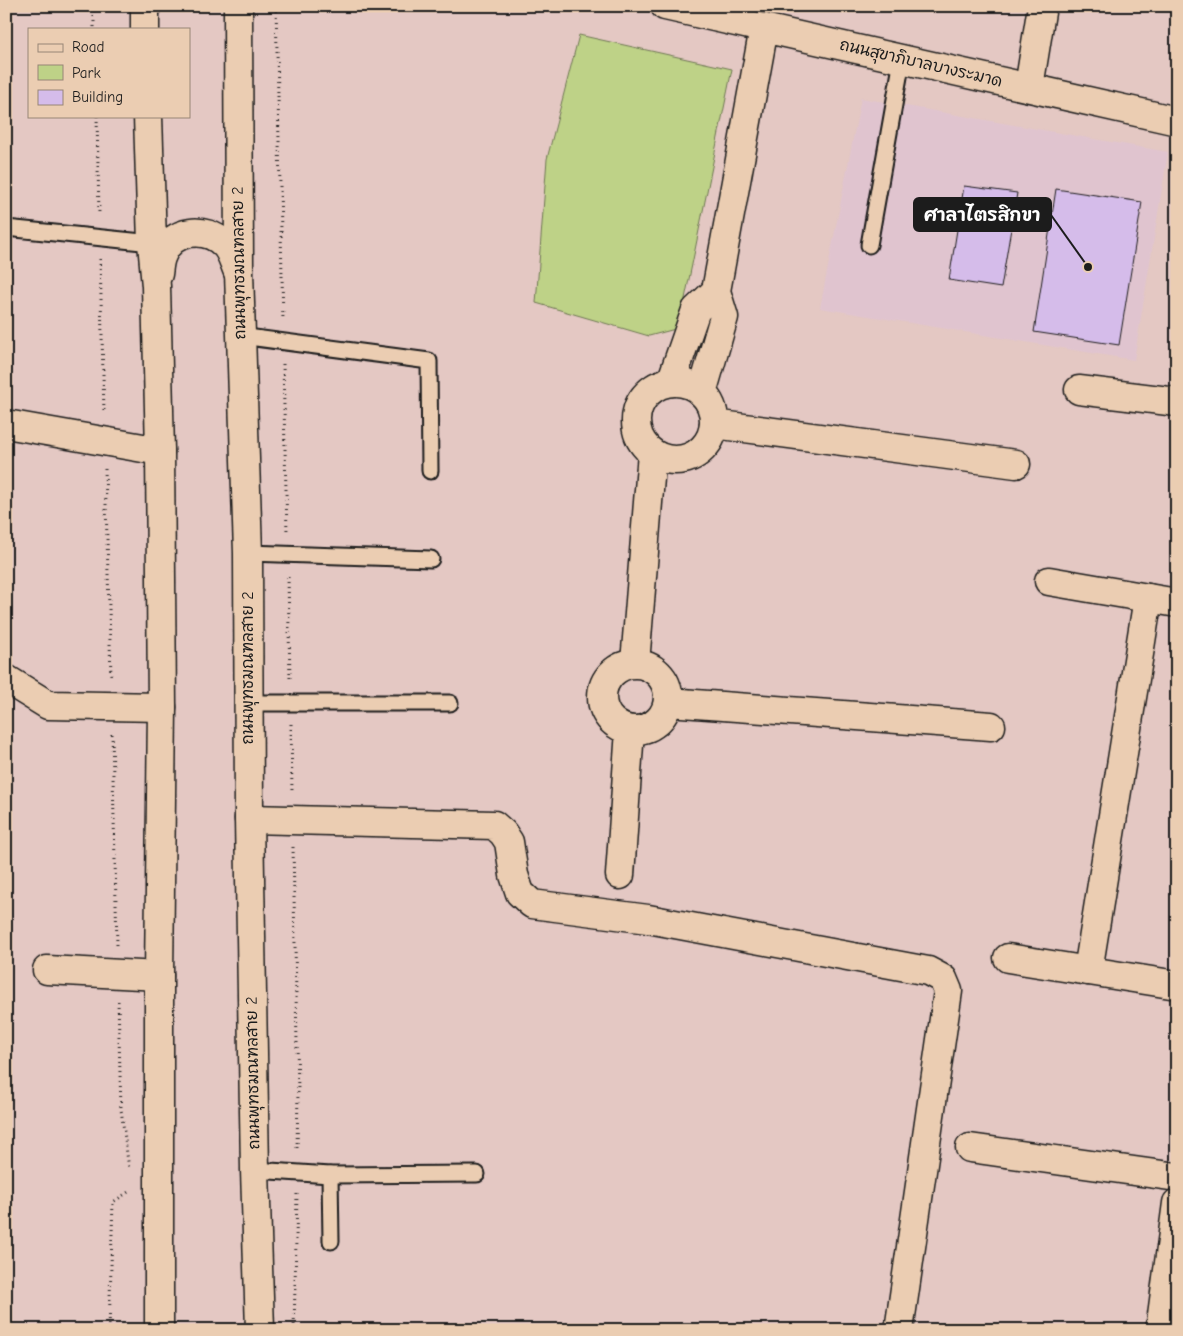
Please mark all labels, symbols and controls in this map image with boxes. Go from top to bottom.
legend [28,28,190,118]
street label: ถนนสุขาภิบาลบางระมาด [837,34,1005,93]
text: Road [72,38,104,56]
text: Park [72,64,101,82]
text: Building [72,88,123,106]
street label: ถนนพุทธมณฑลสาย 2 [229,186,252,340]
callout: ศาลาไตรสิกขา [914,198,1051,231]
text: ศาลาไตรสิกขา [924,203,1040,226]
street label: ถนนพุทธมณฑลสาย 2 [239,591,260,745]
street label: ถนนพุทธมณฑลสาย 2 [243,996,266,1150]

